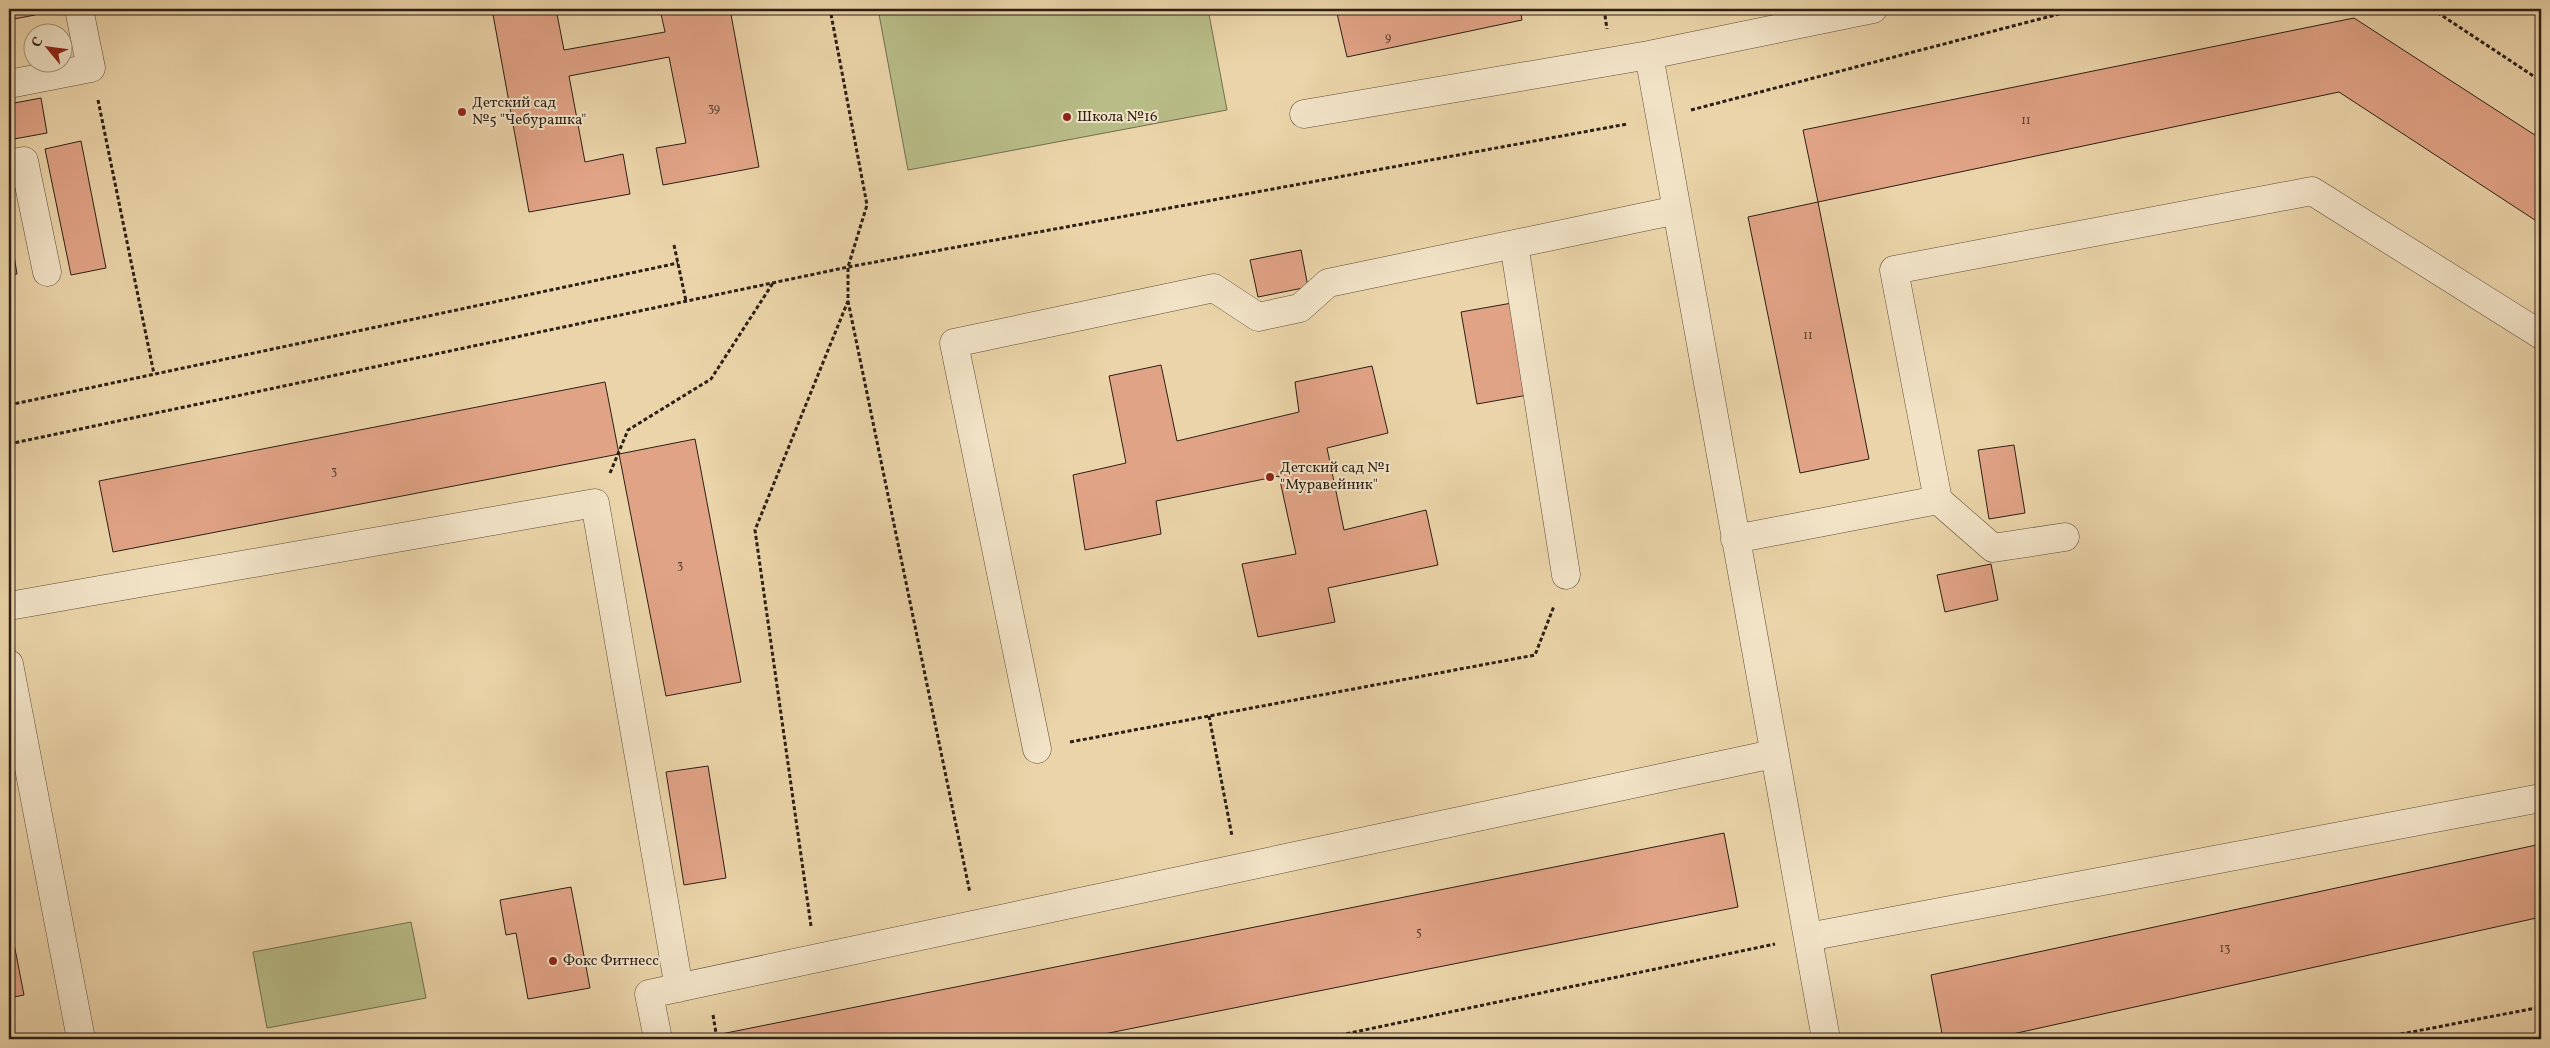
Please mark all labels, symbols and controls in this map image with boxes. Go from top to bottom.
north arrow [22,22,72,72]
house number: 9 [1385,30,1391,46]
text: С [27,34,48,51]
place label: Детский сад №5 "Чебурашка" [472,93,586,131]
house number: 39 [708,101,720,117]
marker: Детский сад №5 "Чебурашка" [456,106,468,118]
place label: Школа №16 [1077,107,1157,128]
marker: Школа №16 [1061,111,1073,123]
house number: 11 [2021,113,2031,129]
house number: 11 [1803,328,1813,344]
place label: Детский сад №1 "Муравейник" [1280,458,1390,496]
house number: 3 [331,464,337,480]
marker: Детский сад №1 "Муравейник" [1264,471,1276,483]
house number: 3 [677,558,683,574]
house number: 5 [1416,925,1422,941]
house number: 13 [2220,941,2230,957]
place label: Фокс Фитнесс [563,951,659,972]
marker: Фокс Фитнесс [547,955,559,967]

